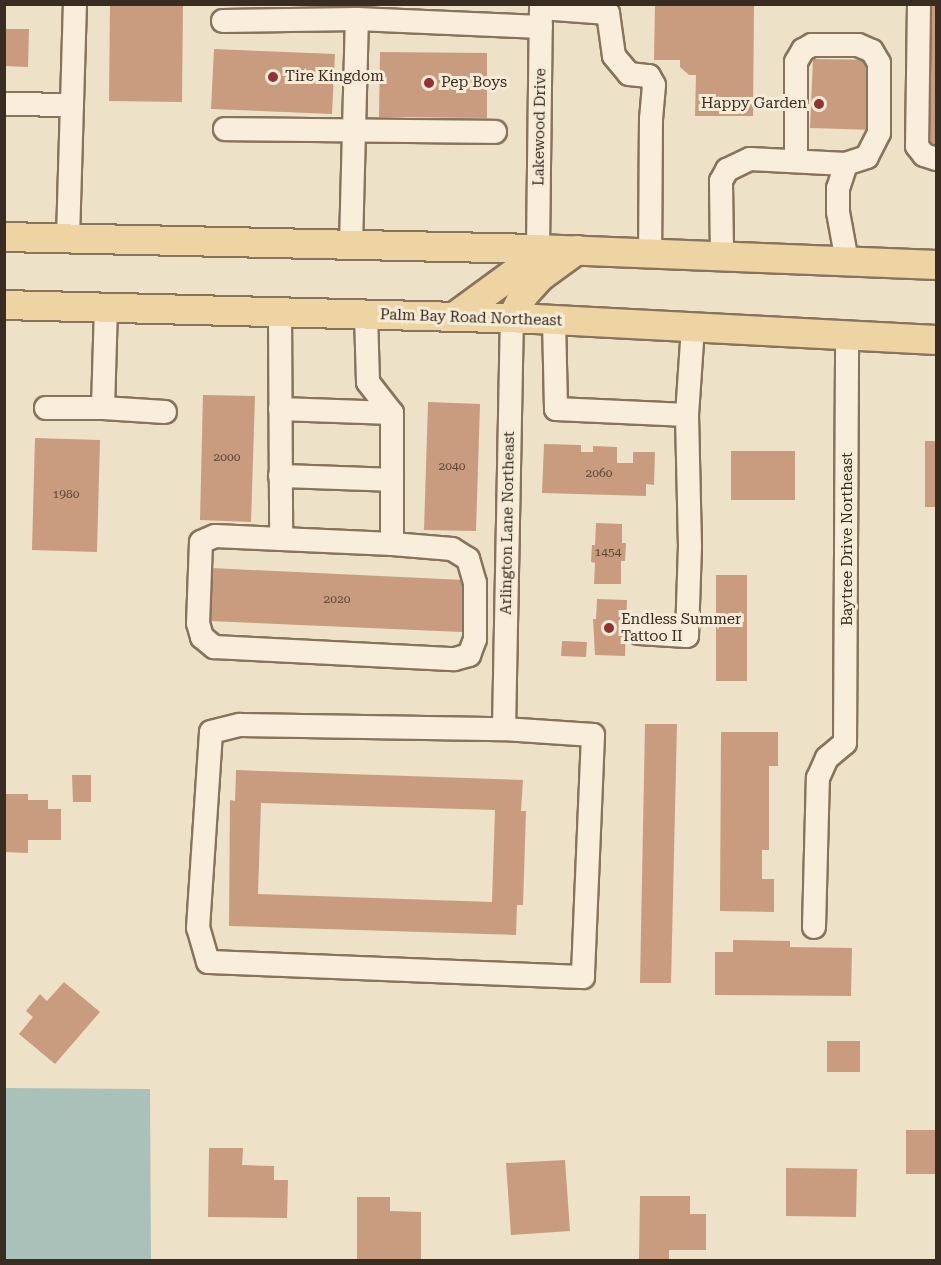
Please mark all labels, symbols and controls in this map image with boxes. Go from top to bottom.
place label: Tire Kingdom [285,68,384,86]
street label: Lakewood Drive [530,68,550,186]
marker: Tire Kingdom [266,70,280,84]
place label: Pep Boys [441,74,507,92]
marker: Pep Boys [422,76,436,90]
place label: Happy Garden [701,95,807,113]
marker: Happy Garden [812,97,826,111]
street label: Palm Bay Road Northeast [380,306,562,330]
street label: Arlington Lane Northeast [497,431,519,615]
house number: 2000 [214,451,240,465]
street label: Baytree Drive Northeast [839,452,857,626]
house number: 2040 [439,460,465,474]
house number: 2060 [586,467,612,481]
house number: 1980 [53,488,79,502]
house number: 1454 [595,546,621,560]
house number: 2020 [324,593,350,607]
place label: Endless Summer Tattoo II [621,610,741,645]
marker: Endless Summer Tattoo II [602,621,616,635]

